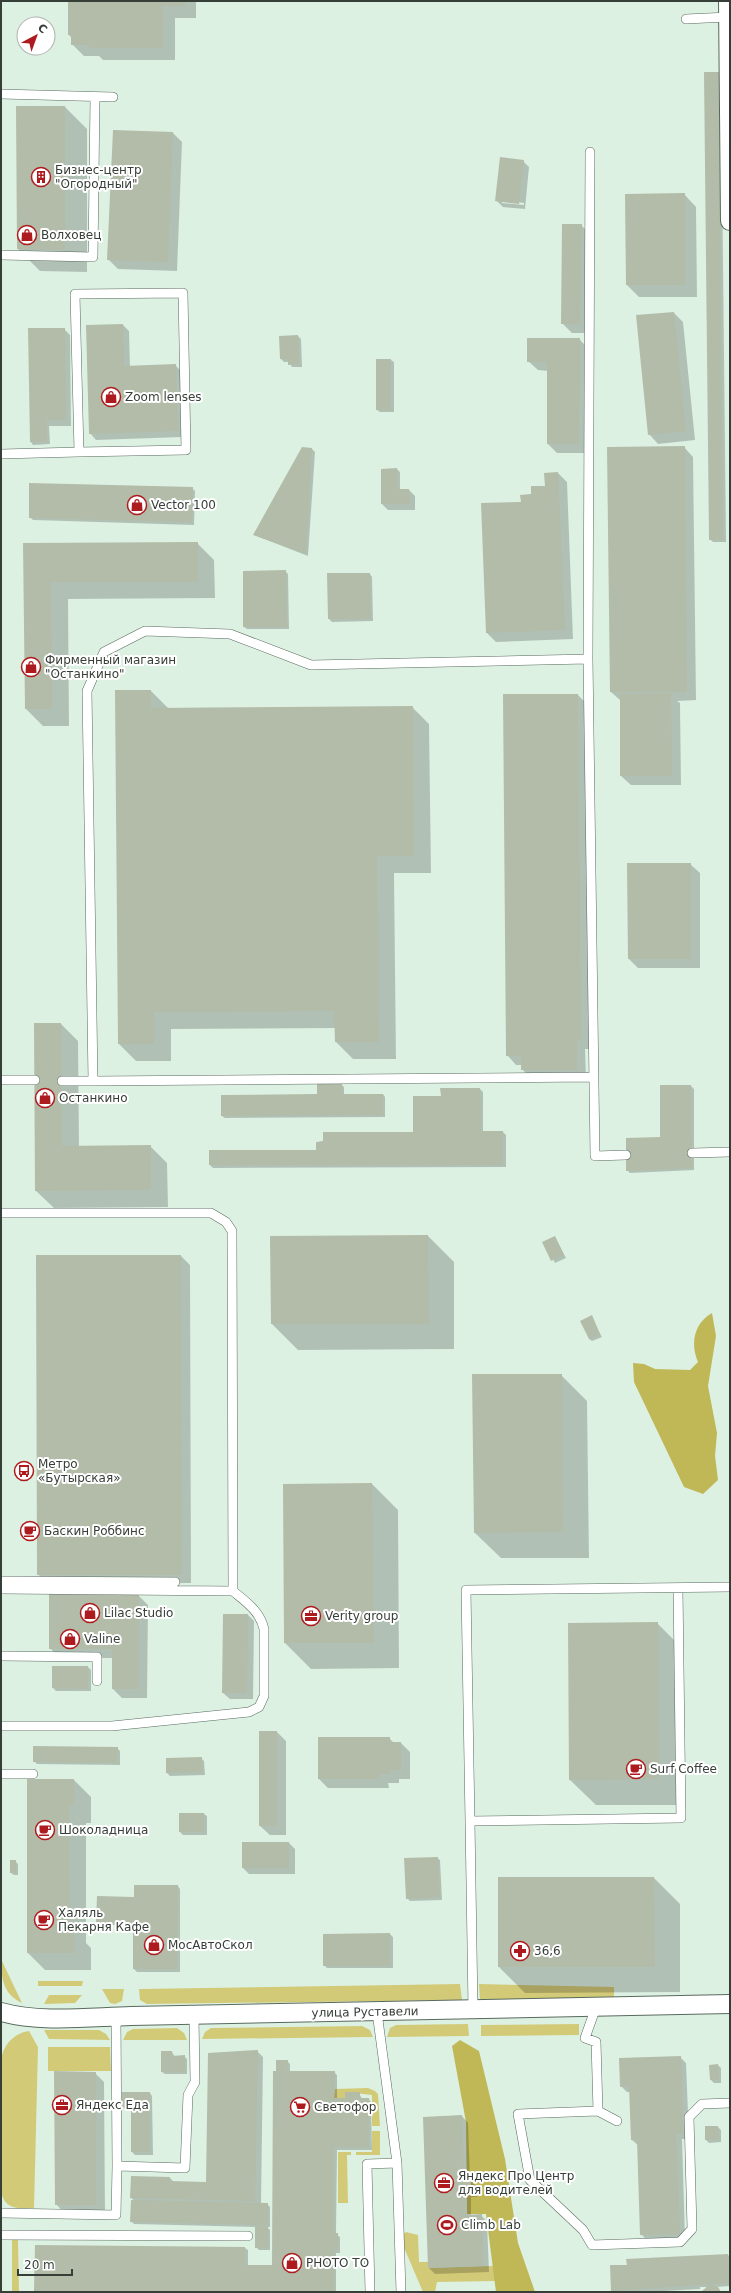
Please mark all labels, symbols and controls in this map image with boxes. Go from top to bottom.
north arrow [16,16,56,56]
text: С [35,21,50,36]
place label: Бизнес-центр "Огородный" [55,163,142,191]
building icon: Бизнес-центр "Огородный" [30,166,52,188]
shop icon: Волховец [16,224,38,246]
place label: Волховец [41,228,101,242]
shop icon: Zoom lenses [100,386,122,408]
place label: Zoom lenses [125,390,202,404]
shop icon: Vector 100 [126,494,148,516]
place label: Vector 100 [151,498,216,512]
place label: Фирменный магазин "Останкино" [45,653,176,681]
shop icon: Фирменный магазин "Останкино" [20,656,42,678]
shop icon: Останкино [34,1087,56,1109]
place label: Останкино [59,1091,127,1105]
place label: Метро «Бутырская» [38,1457,121,1485]
bus stop icon: Метро «Бутырская» [13,1460,35,1482]
cafe icon: Баскин Роббинс [19,1520,41,1542]
place label: Баскин Роббинс [44,1524,145,1538]
shop icon: Lilac Studio [79,1602,101,1624]
office icon: Verity group [300,1605,322,1627]
place label: Lilac Studio [104,1606,173,1620]
place label: Verity group [325,1609,398,1623]
shop icon: Valine [59,1628,81,1650]
place label: Valine [84,1632,120,1646]
cafe icon: Surf Coffee [625,1758,647,1780]
place label: Surf Coffee [650,1762,717,1776]
cafe icon: Шоколадница [34,1819,56,1841]
place label: Шоколадница [59,1823,148,1837]
place label: Халяль Пекарня Кафе [58,1906,149,1934]
cafe icon: Халяль Пекарня Кафе [33,1909,55,1931]
shop icon: МосАвтоСкол [143,1934,165,1956]
place label: МосАвтоСкол [168,1938,253,1952]
pharmacy icon: 36,6 [509,1940,531,1962]
place label: 36,6 [534,1944,561,1958]
street label: улица Руставели [311,2004,419,2020]
office icon: Яндекс Еда [51,2094,73,2116]
supermarket icon: Светофор [289,2096,311,2118]
place label: Яндекс Еда [76,2098,149,2112]
place label: Светофор [314,2100,376,2114]
place label: Яндекс Про Центр для водителей [458,2169,574,2197]
office icon: Яндекс Про Центр для водителей [433,2172,455,2194]
sports icon: Climb Lab [436,2214,458,2236]
place label: Climb Lab [461,2218,521,2232]
scale bar [18,2251,72,2277]
shop icon: PHOTO TO [281,2252,303,2274]
place label: PHOTO TO [306,2256,369,2270]
text: 20 m [24,2258,55,2272]

